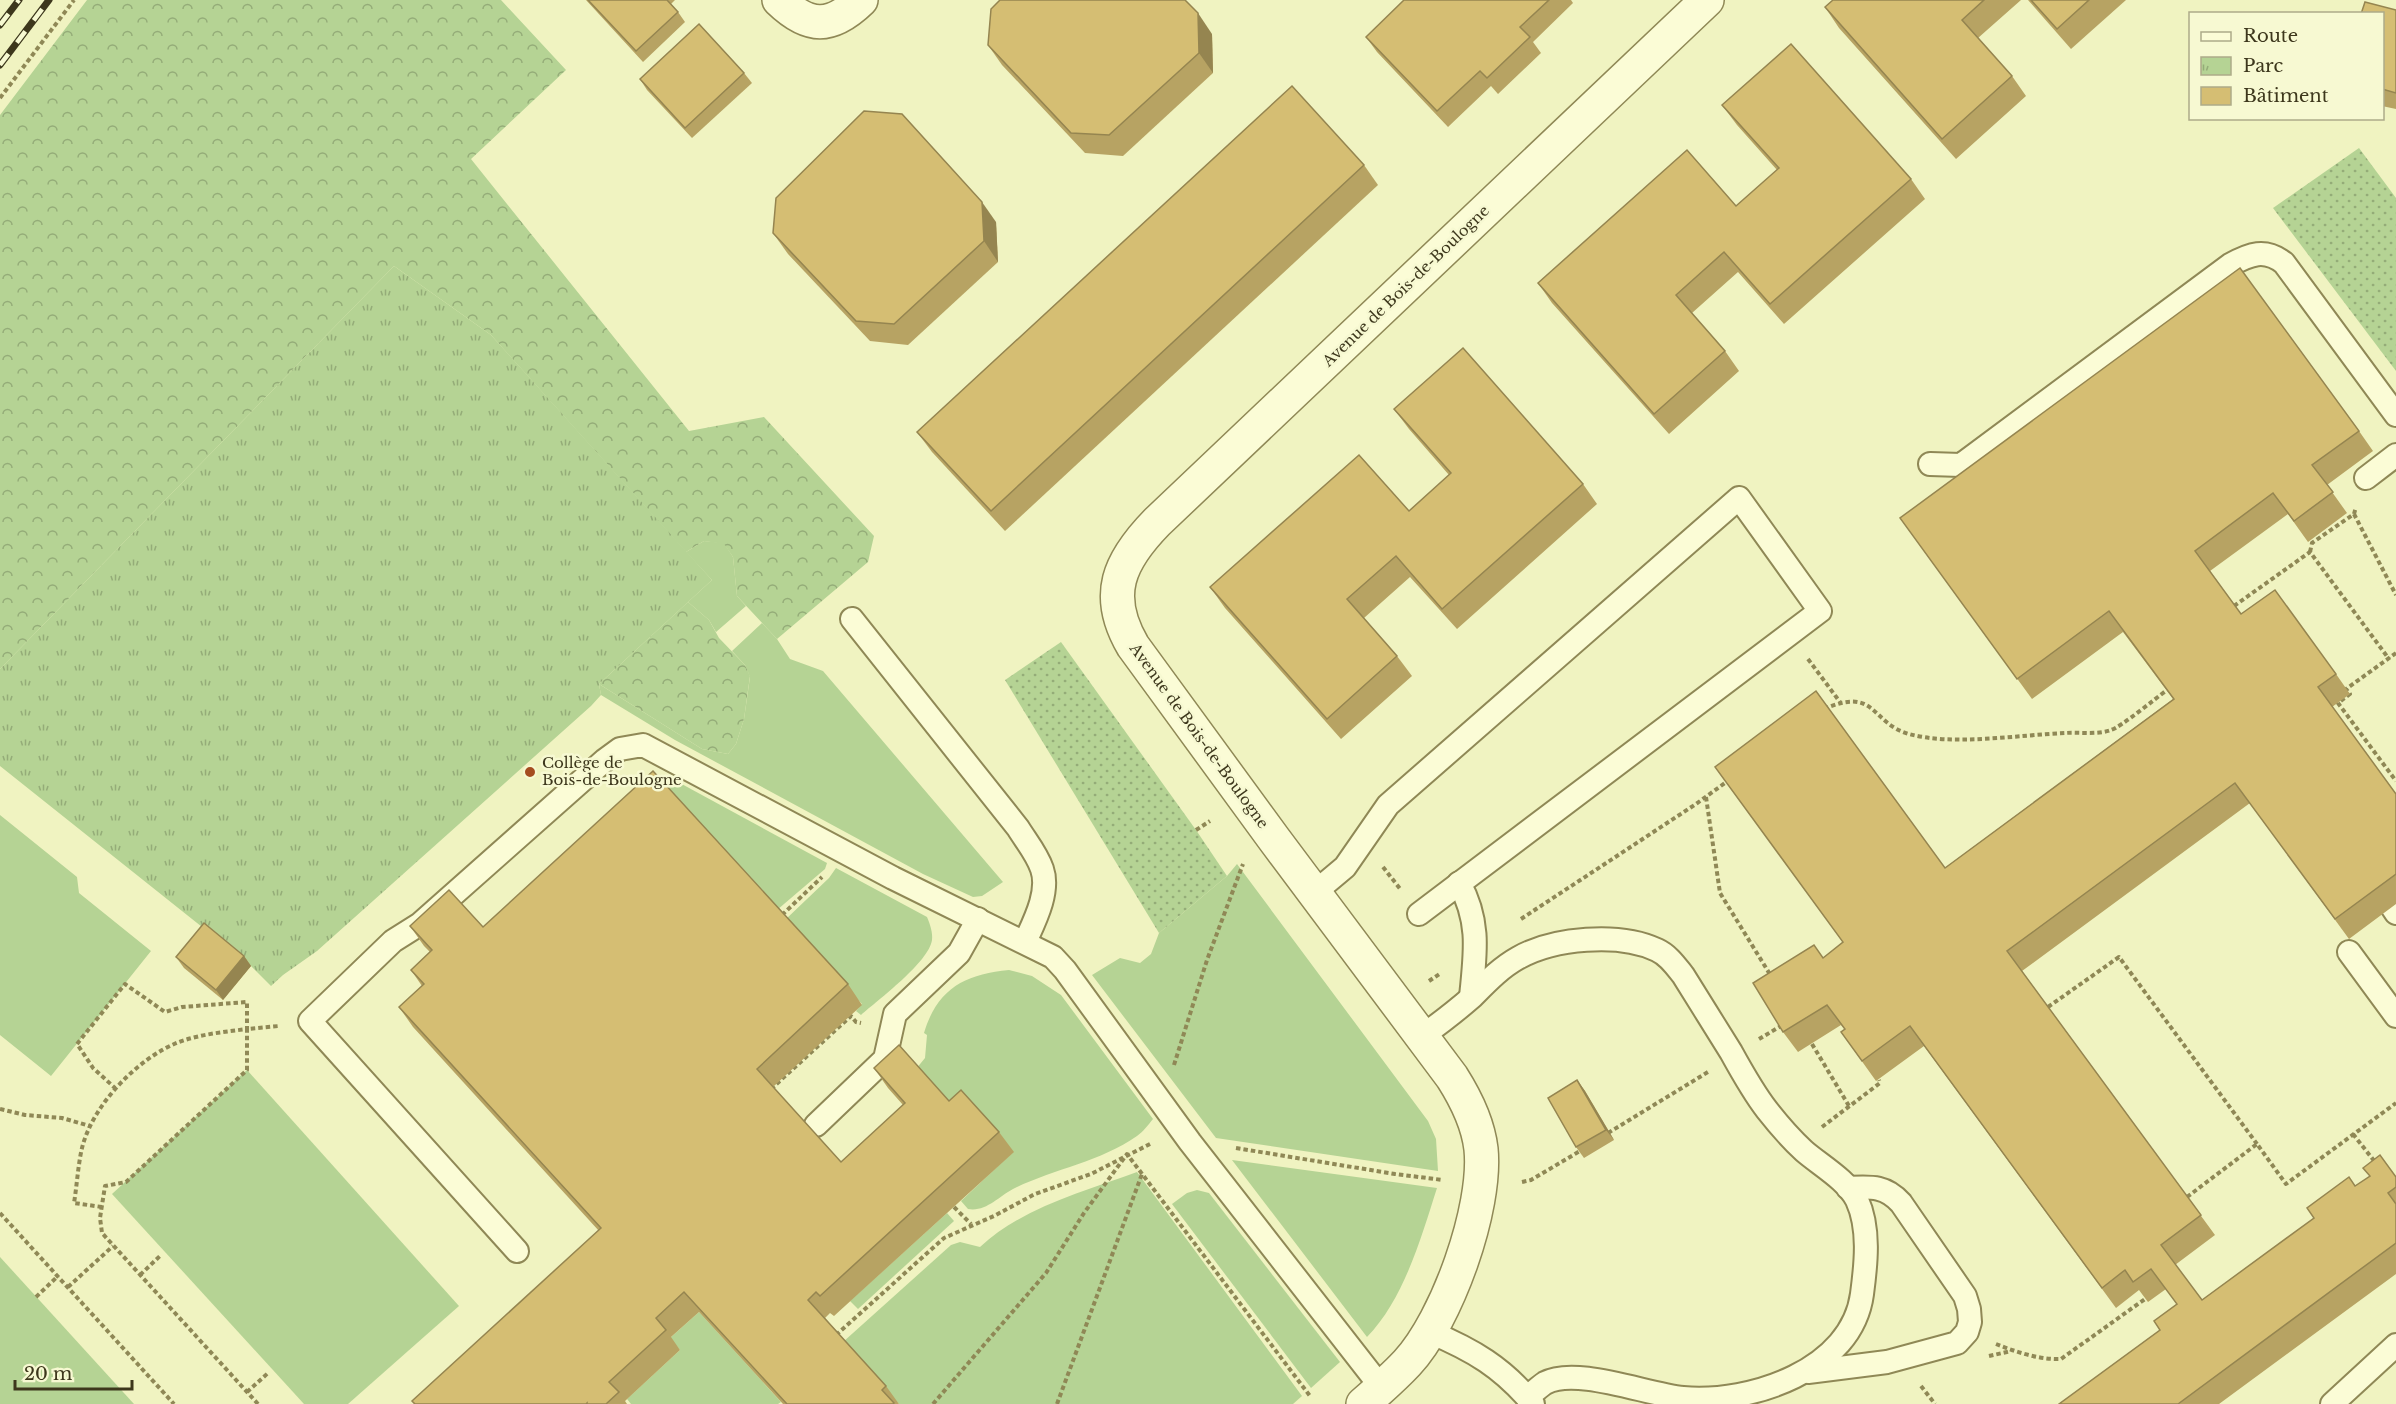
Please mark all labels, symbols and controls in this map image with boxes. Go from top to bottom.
legend [2189,12,2384,120]
text: Route [2243,25,2298,47]
text: Parc [2243,55,2284,77]
text: Bâtiment [2243,85,2329,107]
street label: Avenue de Bois-de-Boulogne [1318,201,1493,371]
street label: Avenue de Bois-de-Boulogne [1125,639,1273,832]
place label: Collège de Bois-de-Boulogne [542,753,682,789]
marker: Collège de Bois-de-Boulogne [523,765,537,779]
scale bar [15,1353,132,1391]
text: 20 m [24,1363,72,1385]

